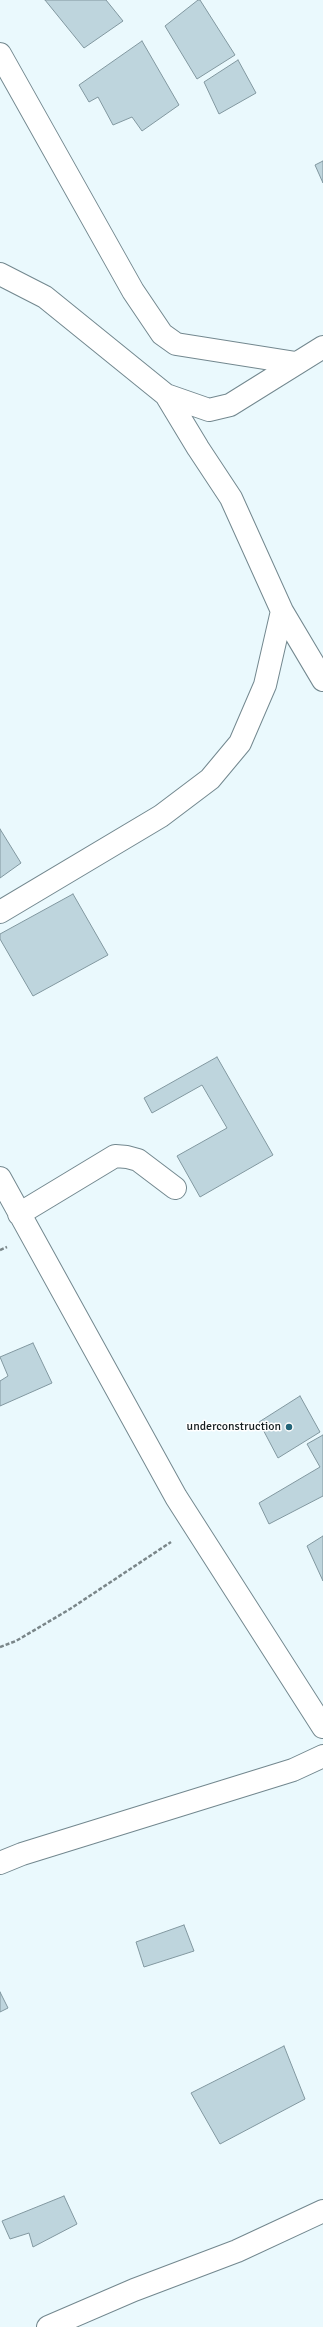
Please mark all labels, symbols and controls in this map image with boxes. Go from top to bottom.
place label: underconstruction [187,1420,281,1434]
marker: underconstruction [284,1422,294,1432]

